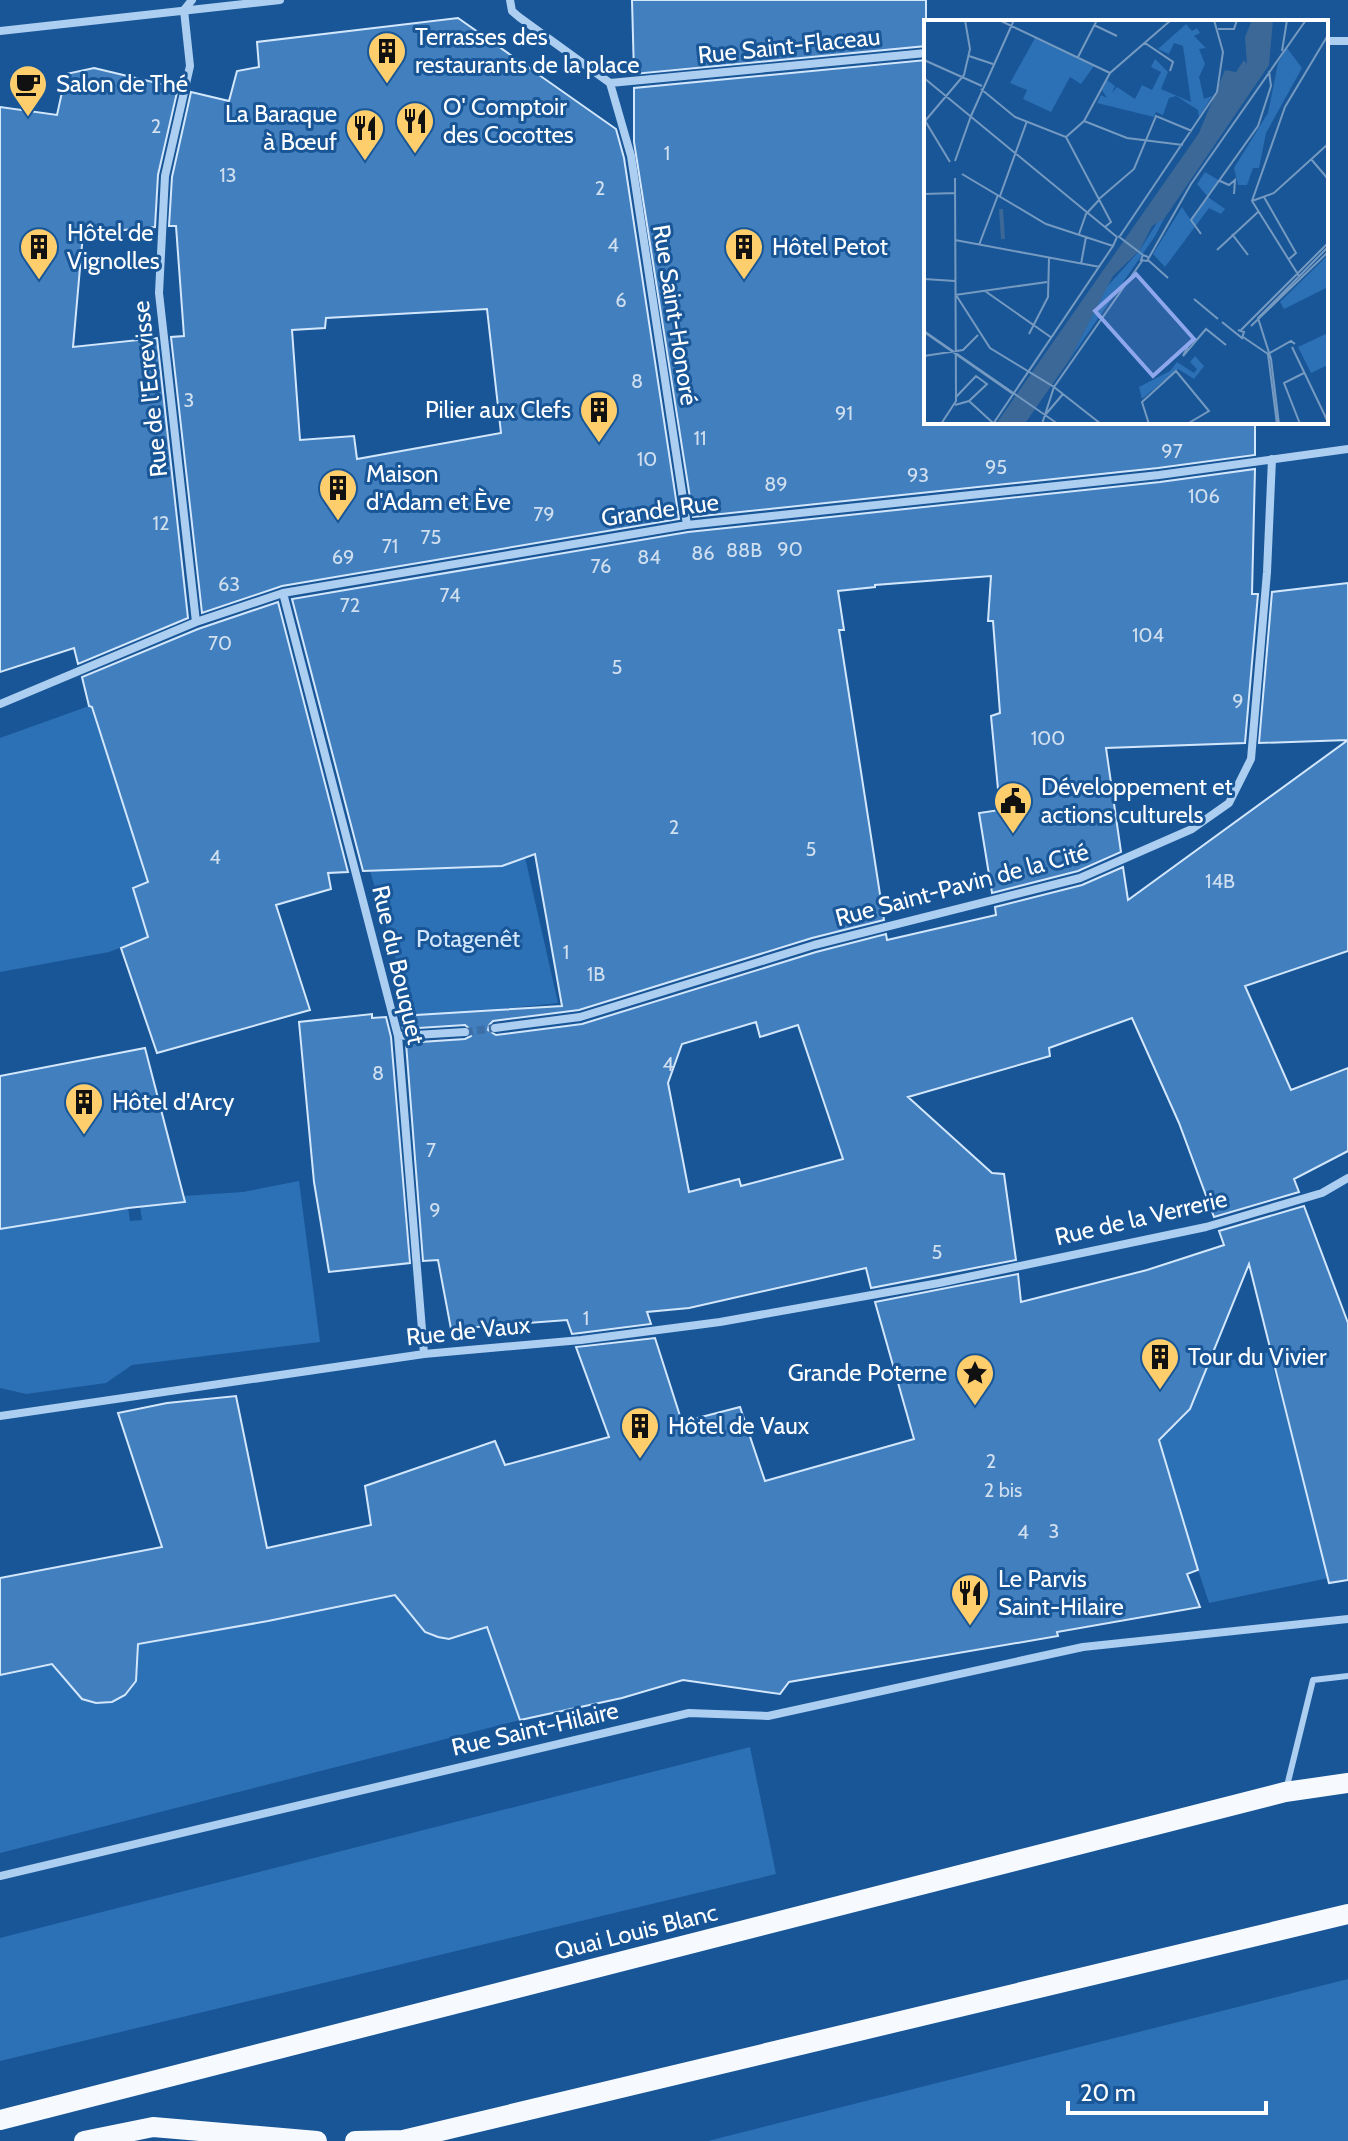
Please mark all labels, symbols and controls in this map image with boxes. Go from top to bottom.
inset map [924,20,1328,424]
street label: Rue Saint-Flaceau [696,21,882,70]
place label: Terrasses des restaurants de la place [415,22,639,79]
building icon: Terrasses des restaurants de la place [366,30,408,85]
cafe icon: Salon de Thé [7,63,49,118]
place label: Salon de Thé [56,69,188,98]
place label: O' Comptoir des Cocottes [443,92,574,149]
place label: La Baraque à Bœuf [225,99,337,156]
restaurant icon: O' Comptoir des Cocottes [394,100,436,155]
restaurant icon: La Baraque à Bœuf [344,107,386,162]
house number: 2 [151,114,161,138]
house number: 1 [664,141,670,165]
house number: 13 [219,163,237,187]
house number: 2 [595,176,605,200]
place label: Hôtel de Vignolles [67,218,160,275]
street label: Rue Saint-Honoré [647,223,704,407]
building icon: Hôtel de Vignolles [18,226,60,281]
building icon: Hôtel Petot [723,226,765,281]
place label: Hôtel Petot [772,232,888,261]
house number: 4 [607,233,619,257]
house number: 6 [615,288,627,312]
street label: Rue de l'Ecrevisse [126,299,173,479]
house number: 8 [631,369,643,393]
house number: 3 [184,388,194,412]
building icon: Pilier aux Clefs [578,389,620,444]
place label: Pilier aux Clefs [425,395,571,424]
house number: 91 [835,401,853,425]
house number: 11 [693,426,707,450]
house number: 97 [1161,439,1183,463]
house number: 10 [637,447,657,471]
house number: 95 [985,455,1007,479]
place label: Maison d'Adam et Ève [366,459,511,516]
house number: 93 [907,463,929,487]
building icon: Maison d'Adam et Ève [317,467,359,522]
house number: 89 [764,472,788,496]
house number: 106 [1188,484,1220,508]
street label: Grande Rue [599,487,721,532]
house number: 79 [533,502,555,526]
house number: 12 [153,511,170,535]
house number: 75 [421,525,441,549]
house number: 71 [382,534,398,558]
house number: 90 [777,537,803,561]
house number: 88B [726,538,762,562]
house number: 86 [691,541,715,565]
house number: 69 [332,545,354,569]
house number: 84 [637,545,661,569]
house number: 76 [591,554,611,578]
house number: 63 [218,572,240,596]
house number: 74 [440,583,461,607]
house number: 72 [340,593,360,617]
house number: 104 [1132,623,1164,647]
house number: 70 [208,631,232,655]
house number: 5 [612,655,622,679]
house number: 9 [1232,689,1244,713]
house number: 100 [1031,726,1065,750]
place label: Développement et actions culturels [1041,772,1233,829]
public building icon: Développement et actions culturels [992,780,1034,835]
house number: 2 [669,815,679,839]
house number: 5 [806,837,816,861]
street label: Rue Saint-Pavin de la Cité [832,837,1092,932]
house number: 4 [209,845,221,869]
house number: 14B [1205,869,1235,893]
street label: Rue du Bouquet [366,883,431,1047]
park label: Potagenêt [416,924,520,953]
house number: 1 [563,940,569,964]
house number: 1B [587,962,605,986]
house number: 4 [662,1052,674,1076]
house number: 8 [372,1061,384,1085]
building icon: Hôtel d'Arcy [63,1081,105,1136]
place label: Hôtel d'Arcy [112,1087,234,1116]
house number: 7 [426,1138,436,1162]
street label: Rue de la Verrerie [1052,1184,1230,1251]
house number: 9 [429,1198,441,1222]
house number: 5 [932,1240,942,1264]
house number: 1 [583,1306,589,1330]
street label: Rue de Vaux [404,1310,532,1351]
building icon: Tour du Vivier [1139,1336,1181,1391]
place label: Tour du Vivier [1188,1342,1327,1371]
place icon: Grande Poterne [954,1352,996,1407]
place label: Grande Poterne [788,1358,947,1387]
building icon: Hôtel de Vaux [619,1405,661,1460]
place label: Hôtel de Vaux [668,1411,810,1440]
house number: 2 [986,1449,996,1473]
house number: 2 bis [984,1478,1022,1502]
house number: 3 [1049,1519,1059,1543]
house number: 4 [1017,1520,1029,1544]
place label: Le Parvis Saint-Hilaire [998,1564,1124,1621]
restaurant icon: Le Parvis Saint-Hilaire [949,1572,991,1627]
street label: Rue Saint-Hilaire [449,1695,621,1762]
street label: Quai Louis Blanc [552,1897,720,1966]
scale bar [1068,2065,1266,2115]
text: 20 m [1080,2078,1136,2107]

